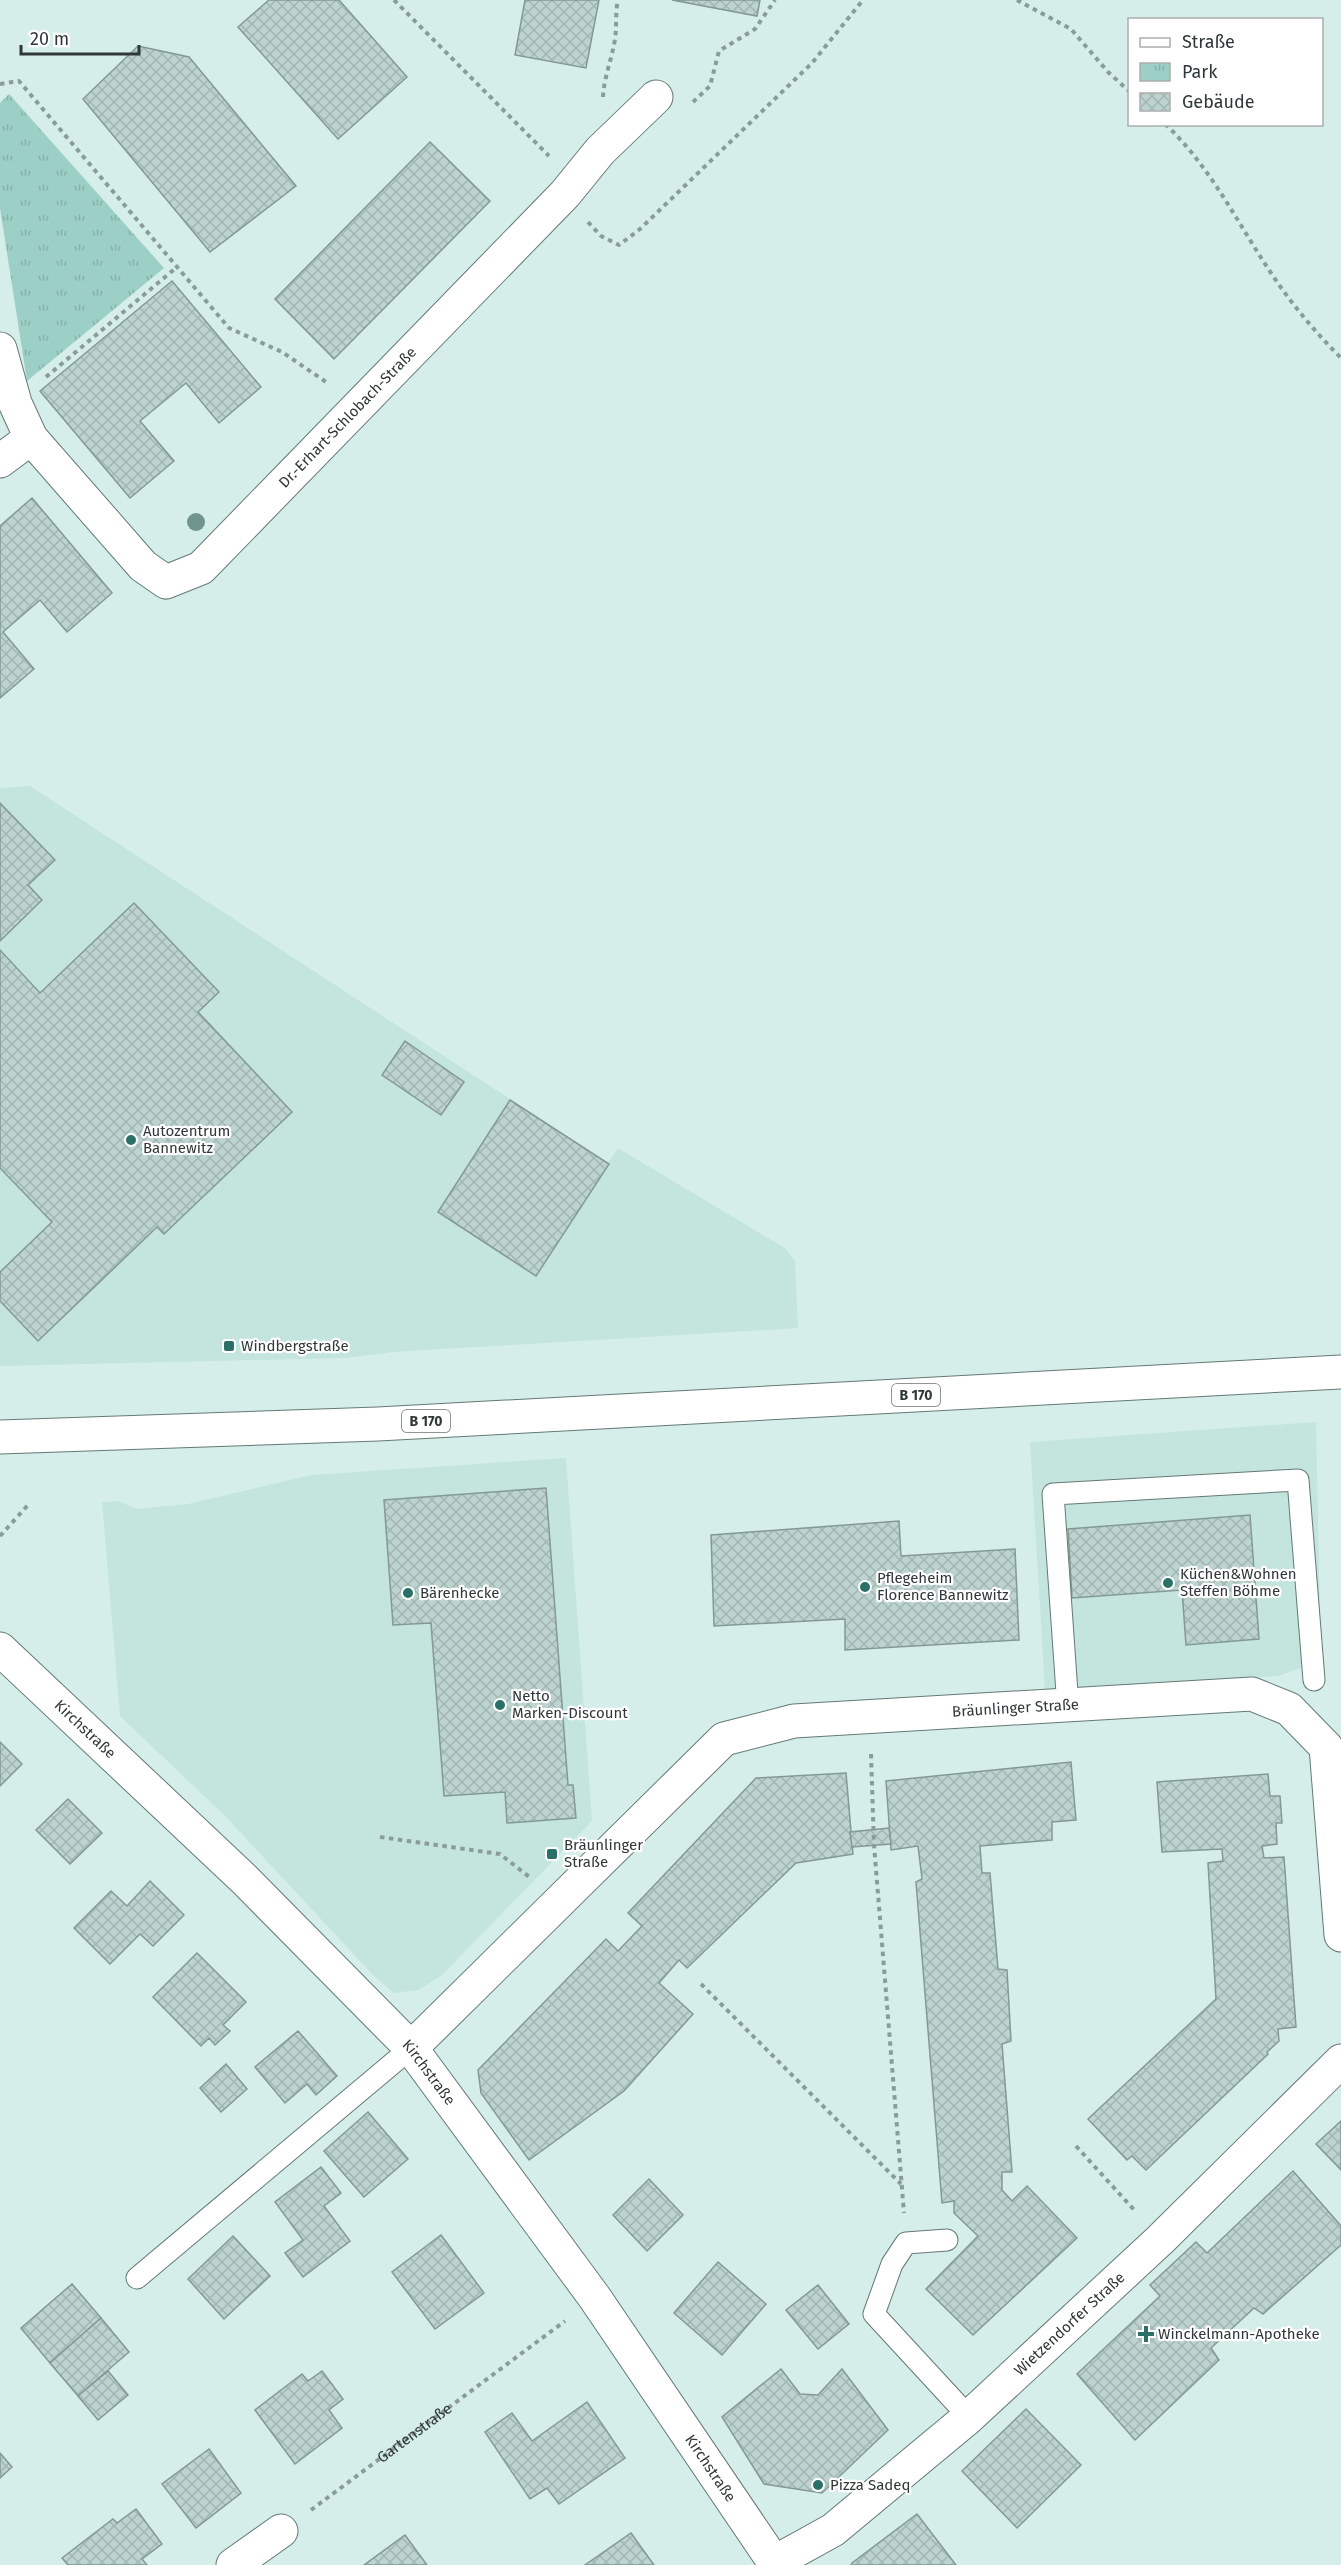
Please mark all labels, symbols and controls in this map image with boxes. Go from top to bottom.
scale bar [21,18,140,56]
legend [1128,18,1323,126]
text: 20 m [30,28,69,50]
text: Straße [1182,31,1235,53]
text: Park [1182,61,1218,83]
text: Gebäude [1182,91,1255,113]
street label: Dr.-Erhart-Schlobach-Straße [275,343,420,492]
place label: Autozentrum Bannewitz [143,1122,230,1157]
marker: Autozentrum Bannewitz [124,1133,138,1147]
place label: Windbergstraße [241,1337,349,1355]
marker: Windbergstraße [222,1339,236,1353]
road number: B 170 [892,1384,940,1406]
road number: B 170 [402,1410,450,1432]
place label: Küchen&Wohnen Steffen Böhme [1180,1565,1297,1600]
place label: Pflegeheim Florence Bannewitz [877,1569,1009,1604]
marker: Küchen&Wohnen Steffen Böhme [1161,1576,1175,1590]
marker: Pflegeheim Florence Bannewitz [858,1580,872,1594]
place label: Bärenhecke [420,1584,499,1602]
marker: Bärenhecke [401,1586,415,1600]
place label: Netto Marken-Discount [512,1687,628,1722]
street label: Bräunlinger Straße [951,1695,1080,1721]
street label: Kirchstraße [51,1696,119,1762]
marker: Netto Marken-Discount [493,1698,507,1712]
place label: Bräunlinger Straße [564,1836,643,1871]
marker: Bräunlinger Straße [545,1847,559,1861]
street label: Kirchstraße [399,2036,459,2109]
street label: Wietzendorfer Straße [1010,2268,1128,2380]
place label: Winckelmann-Apotheke [1158,2325,1320,2343]
marker: Winckelmann-Apotheke [1139,2327,1153,2341]
street label: Gartenstraße [374,2399,455,2467]
street label: Kirchstraße [681,2431,740,2505]
place label: Pizza Sadeq [830,2476,910,2494]
marker: Pizza Sadeq [811,2478,825,2492]

